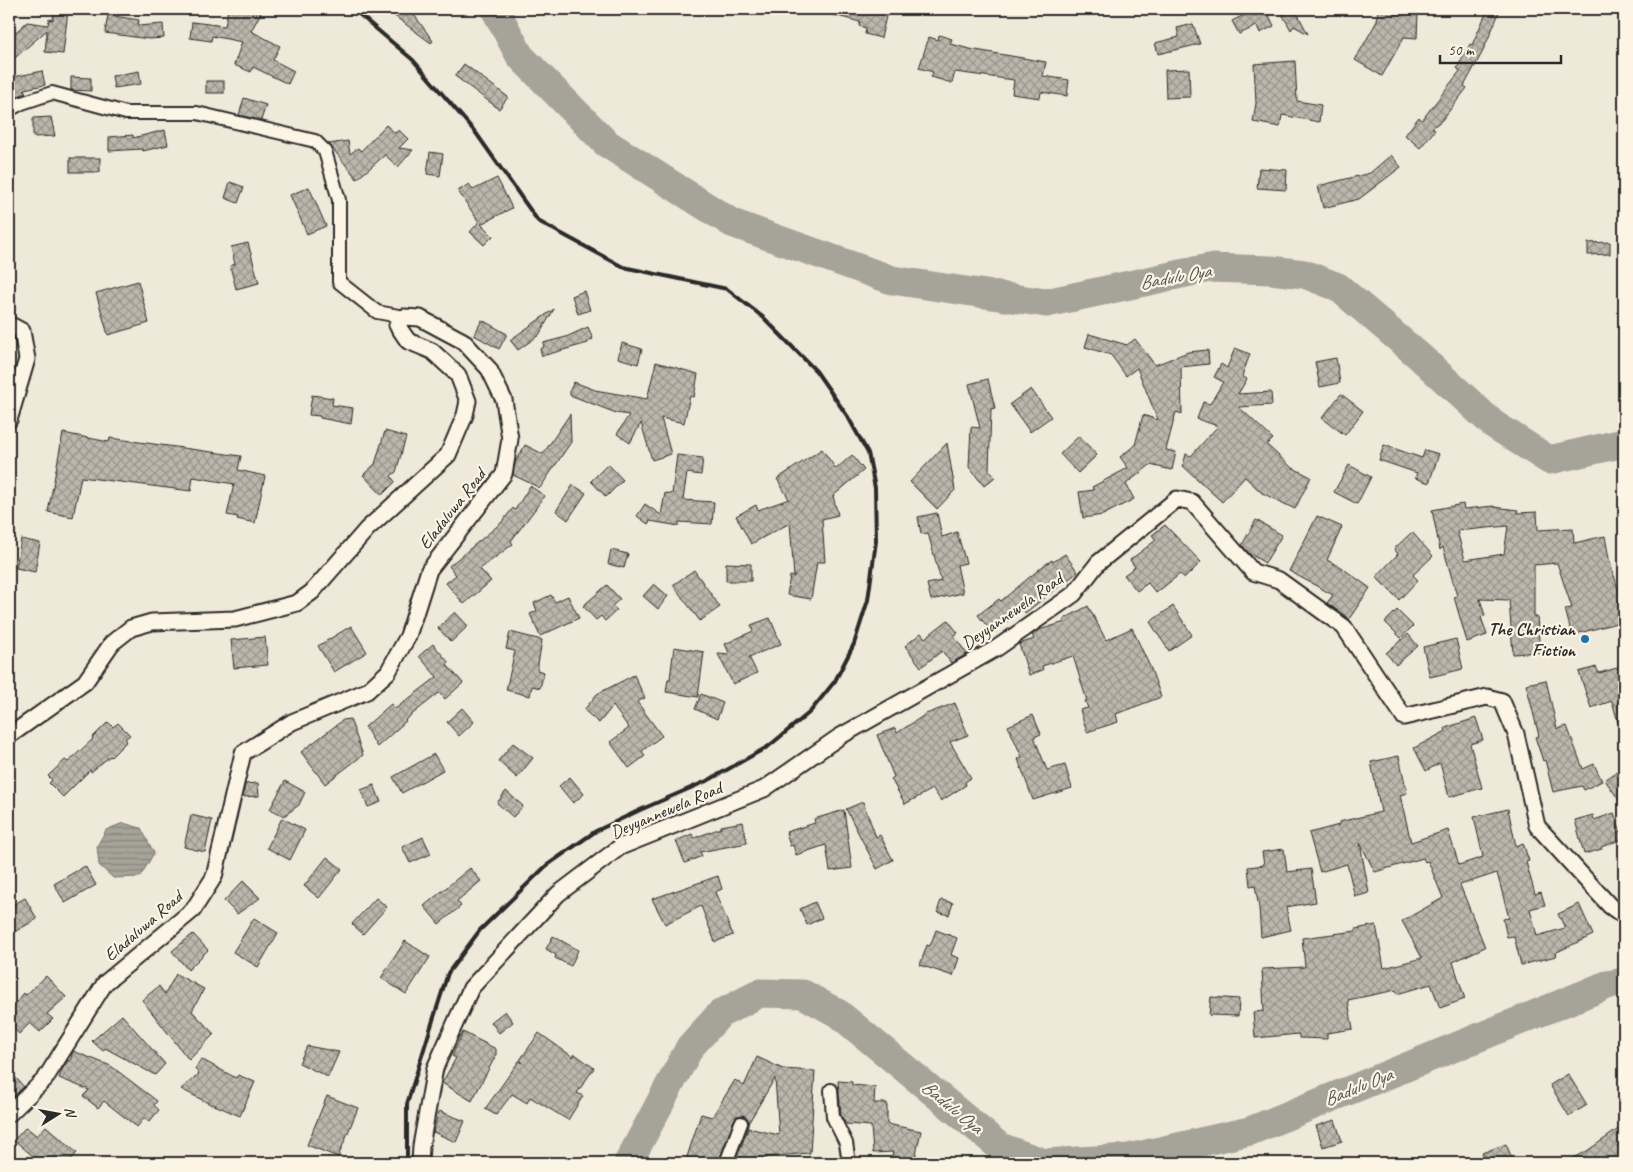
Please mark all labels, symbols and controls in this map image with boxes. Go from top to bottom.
scale bar [1440,32,1562,64]
text: 50 m [1448,41,1475,60]
water label: Badulu Oya [1138,259,1214,295]
street label: Eladaluwa Road [414,462,492,554]
street label: Deyyannewela Road [957,566,1069,654]
place label: The Christian Fiction [1488,618,1577,661]
marker: The Christian Fiction [1579,633,1591,645]
street label: Deyyannewela Road [607,776,728,843]
street label: Eladaluwa Road [99,884,189,966]
water label: Badulu Oya [1320,1062,1397,1112]
water label: Badulu Oya [917,1075,989,1140]
north arrow [32,1090,82,1140]
text: N [61,1106,80,1120]

